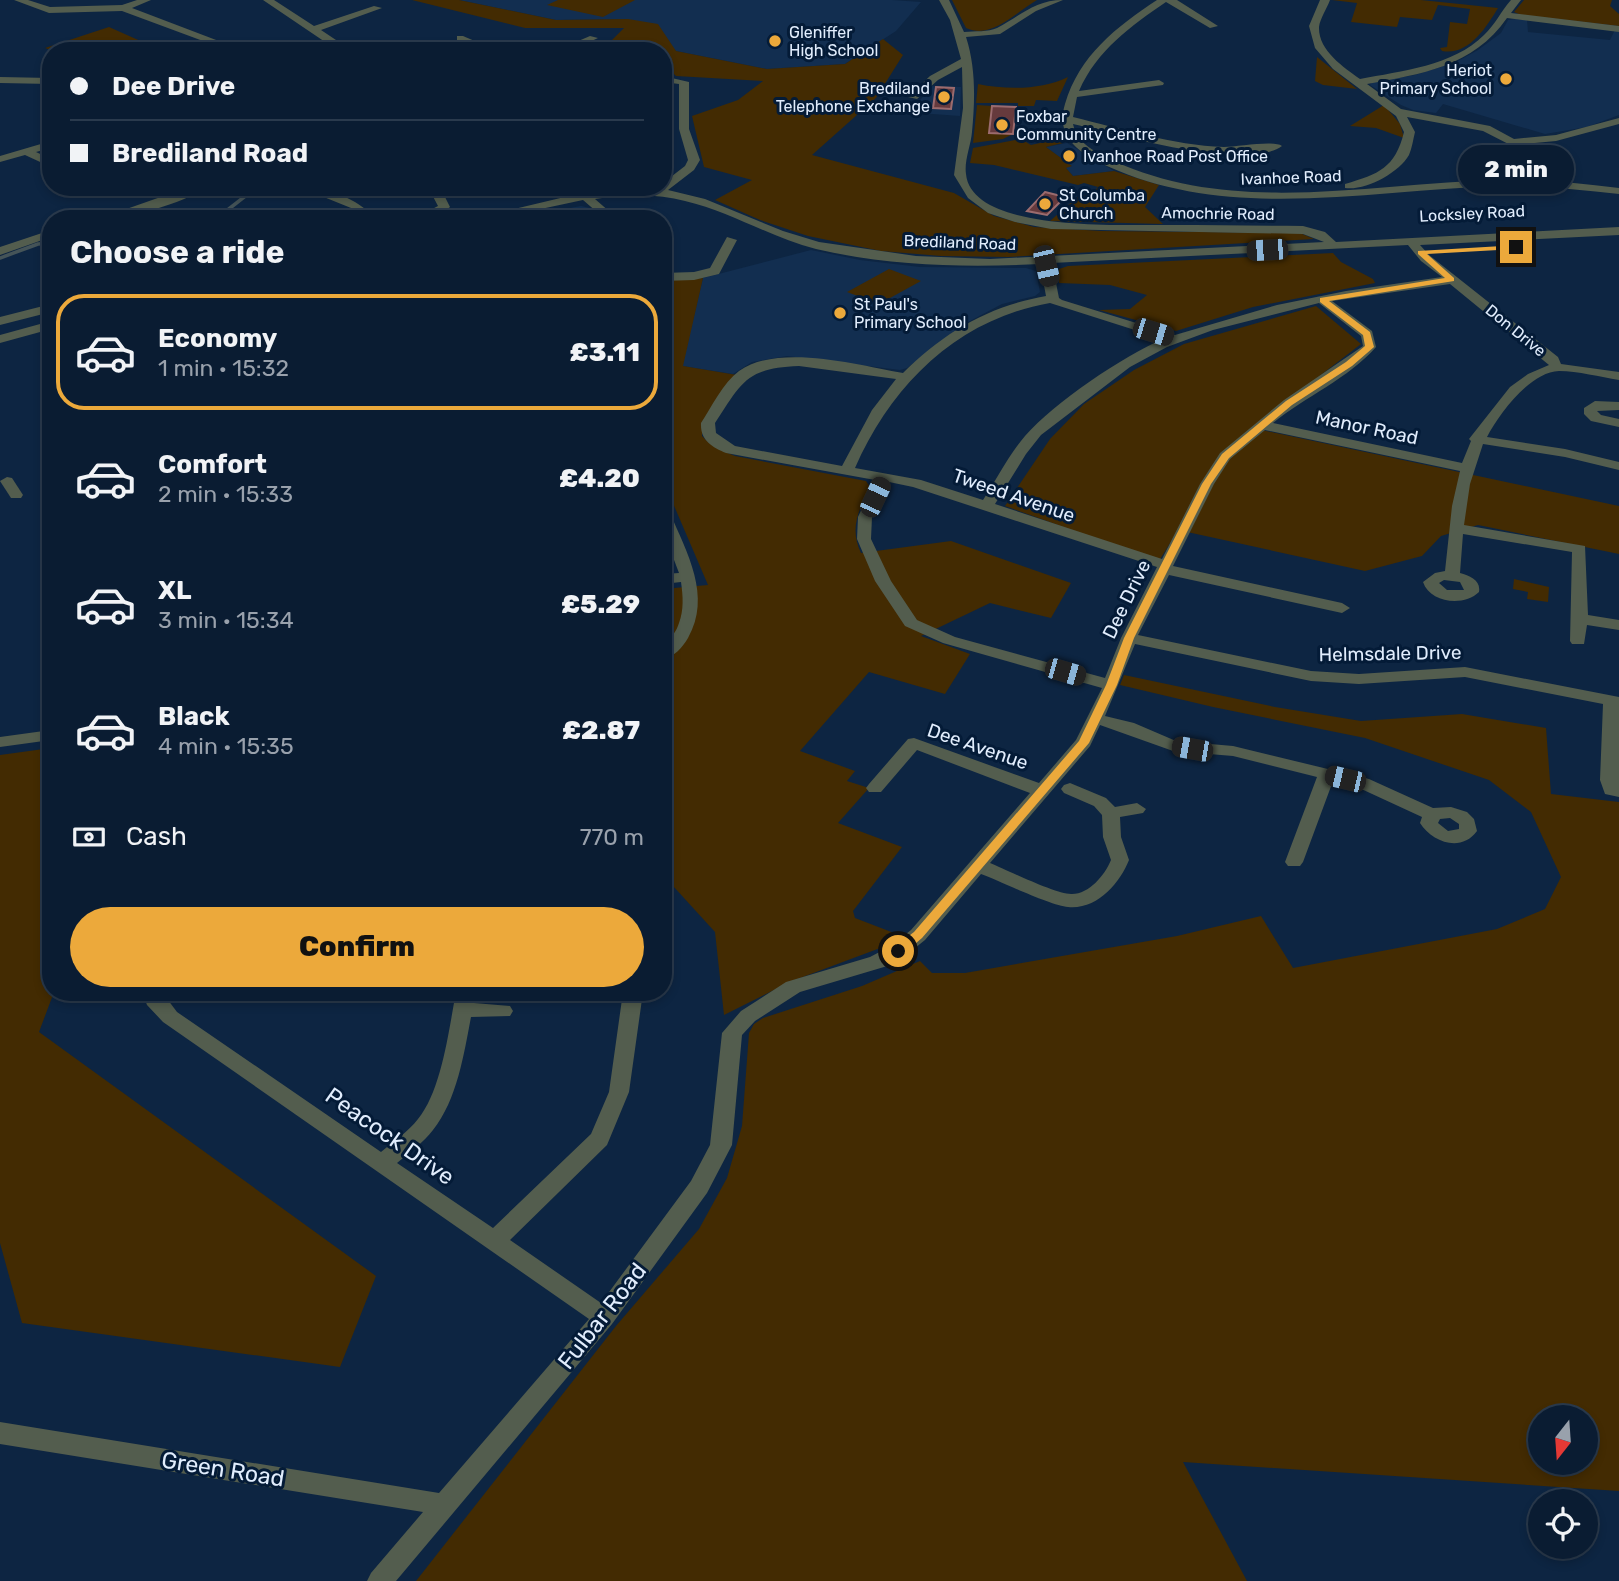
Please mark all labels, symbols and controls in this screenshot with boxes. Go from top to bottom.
place label: Gleniffer High School [789,23,878,60]
marker: Gleniffer High School [767,33,783,49]
place label: Heriot Primary School [1380,61,1492,98]
text: Dee Drive [112,71,235,102]
marker: Heriot Primary School [1498,71,1514,87]
place label: Brediland Telephone Exchange [776,79,930,116]
marker: Brediland Telephone Exchange [936,89,952,105]
place label: Foxbar Community Centre [1016,107,1156,144]
marker: Foxbar Community Centre [994,117,1010,133]
text: Brediland Road [112,138,308,169]
callout: 2 min [1458,146,1574,194]
place label: Ivanhoe Road Post Office [1083,147,1268,166]
marker: Ivanhoe Road Post Office [1061,148,1077,164]
text: 2 min [1484,155,1548,183]
street label: Ivanhoe Road [1240,166,1342,189]
place label: St Columba Church [1059,186,1145,223]
marker: St Columba Church [1037,196,1053,212]
street label: Locksley Road [1419,201,1525,226]
street label: Amochrie Road [1161,203,1275,224]
street label: Brediland Road [903,231,1017,254]
route end [1500,231,1532,263]
text: Choose a ride [70,233,284,271]
car [1246,238,1289,262]
car [1032,243,1061,289]
place label: St Paul's Primary School [854,295,966,332]
street label: Don Drive [1482,300,1550,361]
marker: St Paul's Primary School [832,305,848,321]
car [1130,316,1177,348]
icon: car [74,321,137,384]
text: Economy [158,323,277,354]
text: £3.11 [570,337,640,368]
text: 1 min · 15:32 [158,354,289,382]
street label: Manor Road [1313,405,1420,450]
icon: car [74,447,137,510]
text: Comfort [158,449,267,480]
text: £4.20 [559,463,640,494]
street label: Tweed Avenue [950,464,1078,527]
car [857,474,894,520]
text: 2 min · 15:33 [158,480,293,508]
street label: Dee Drive [1098,556,1155,642]
icon: car [74,573,137,636]
text: XL [158,575,191,606]
text: £5.29 [561,589,640,620]
text: 3 min · 15:34 [158,606,294,634]
street label: Helmsdale Drive [1318,641,1462,666]
car [1042,656,1089,688]
icon: car [74,699,137,762]
text: Black [158,701,230,732]
text: £2.87 [562,715,640,746]
street label: Dee Avenue [924,718,1031,774]
text: 4 min · 15:35 [158,732,294,760]
car [1170,735,1215,763]
car [1323,764,1368,794]
icon: cash [70,818,108,856]
text: Cash [126,821,187,852]
text: 770 m [580,823,644,851]
button: Confirm [70,907,644,987]
route start [882,935,914,967]
street label: Peacock Drive [320,1081,460,1191]
street label: Fulbar Road [552,1257,652,1375]
north arrow [1528,1405,1598,1475]
map controls [1528,1405,1598,1559]
street label: Green Road [160,1445,286,1493]
button: locate [1528,1489,1598,1559]

